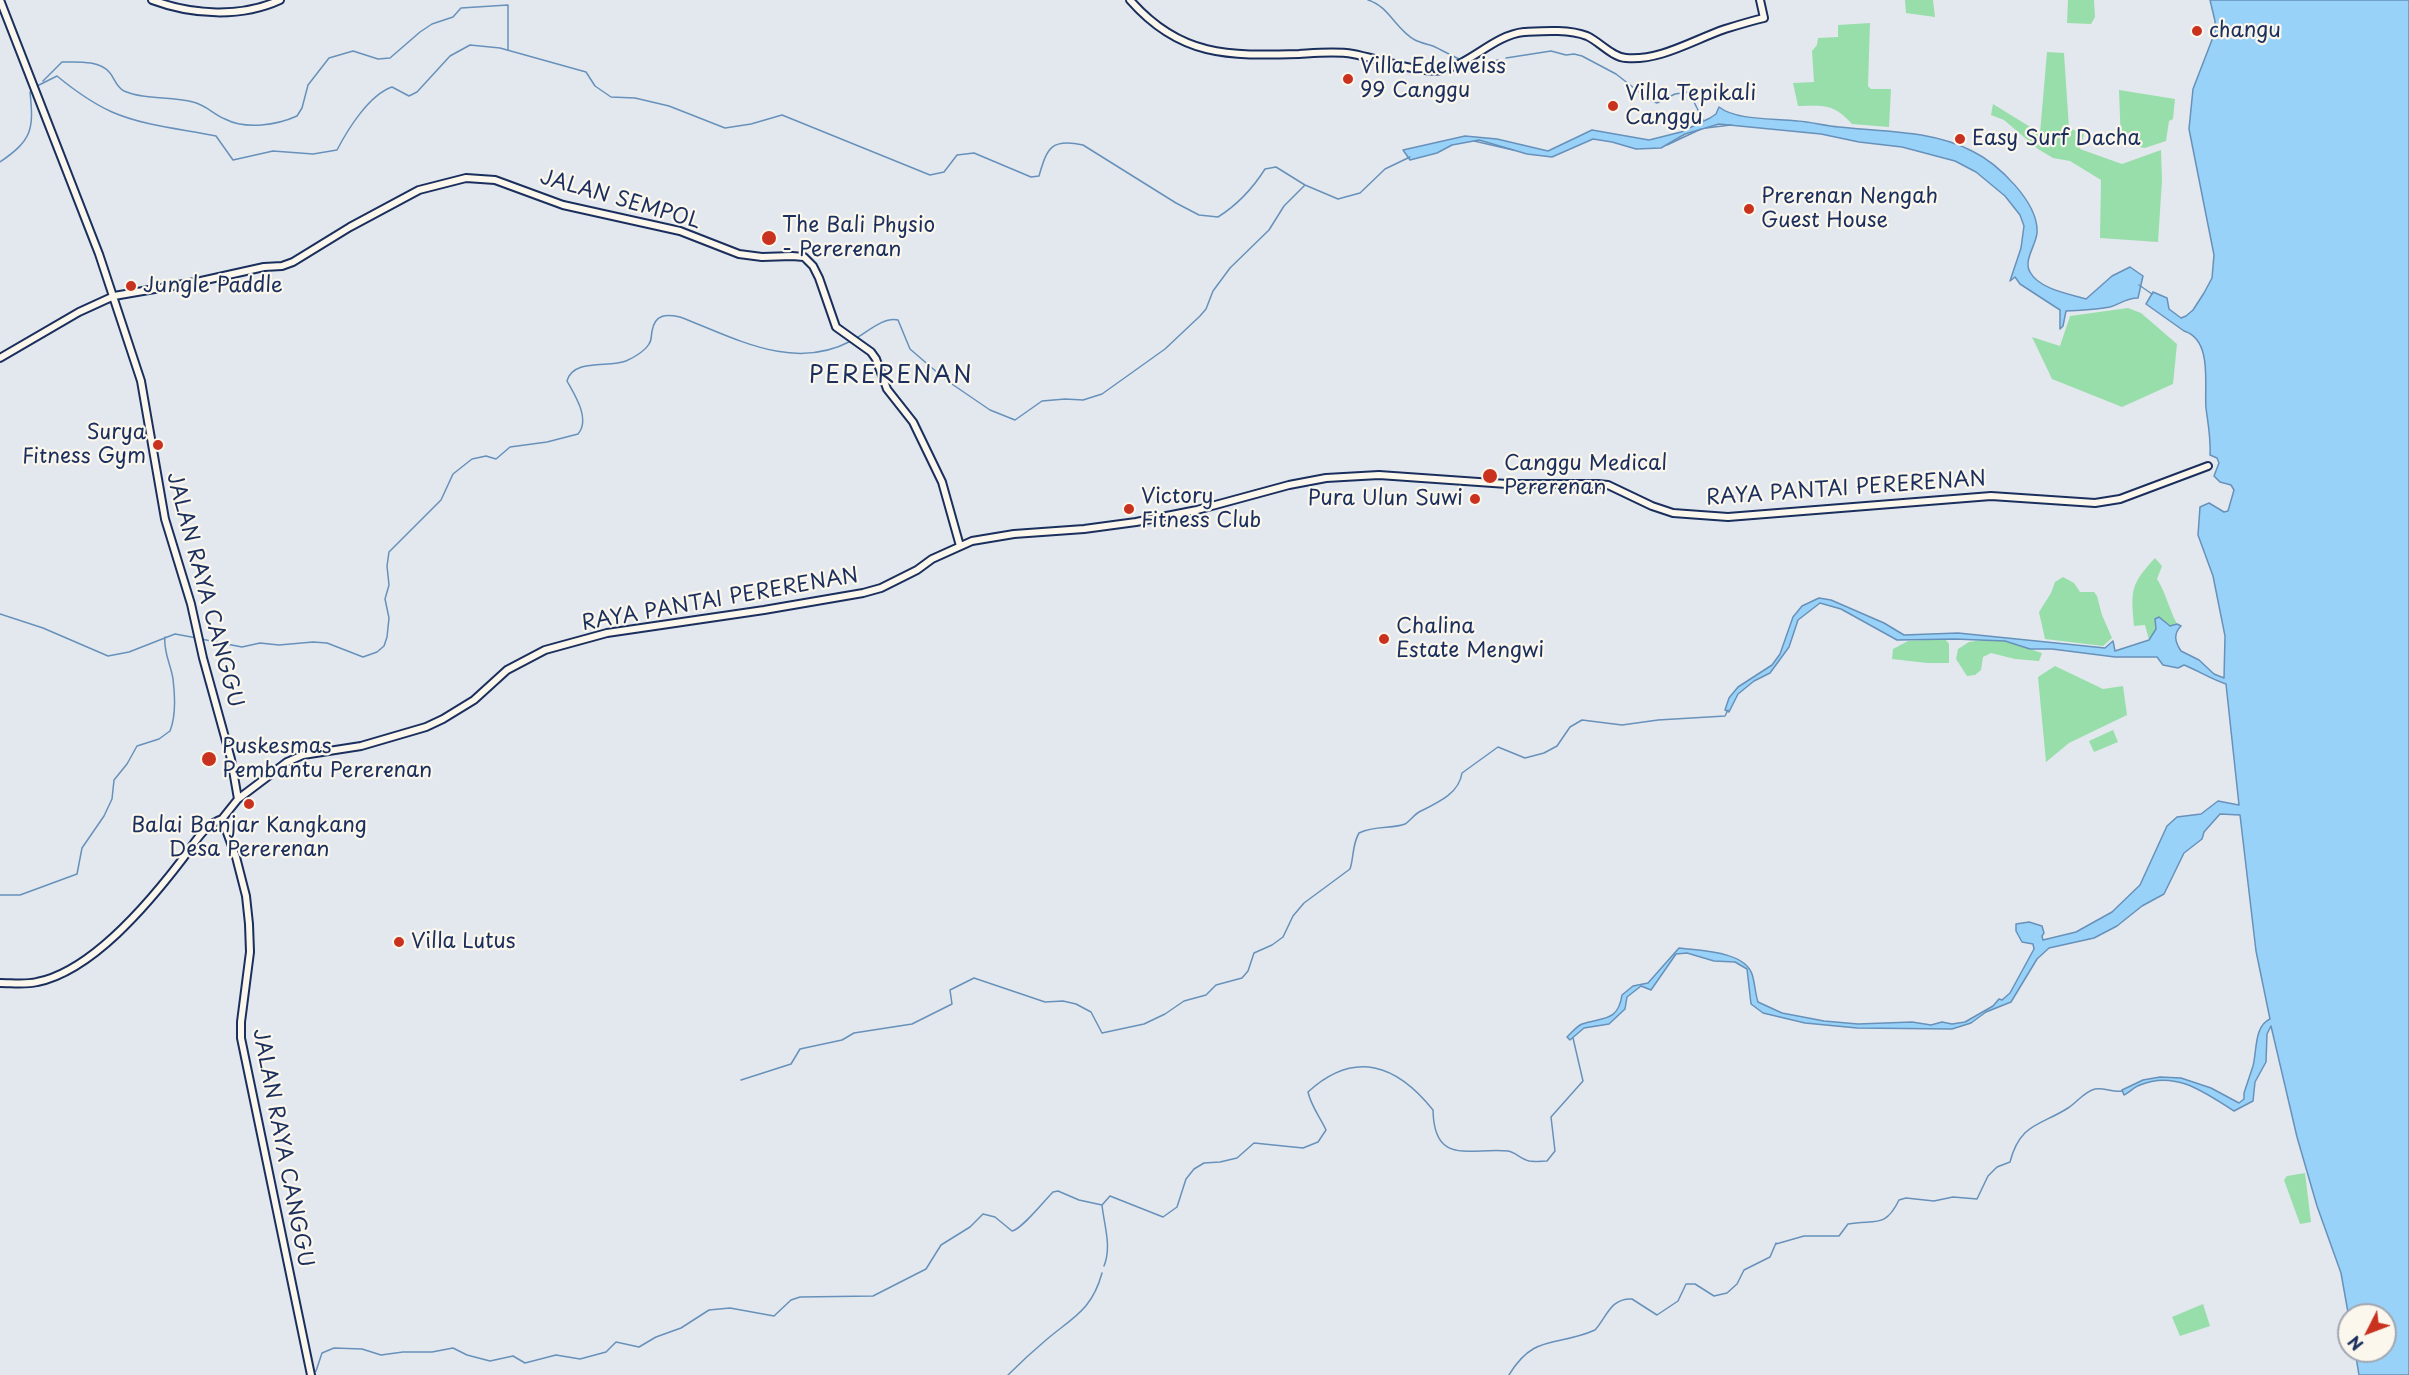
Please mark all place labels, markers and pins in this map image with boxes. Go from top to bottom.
place label: changu [2209,18,2281,44]
marker: changu [2190,24,2204,38]
place label: Villa Edelweiss 99 Canggu [1360,54,1506,104]
marker: Villa Edelweiss 99 Canggu [1341,72,1355,86]
place label: Villa Tepikali Canggu [1625,81,1756,131]
marker: Villa Tepikali Canggu [1606,99,1620,113]
place label: Easy Surf Dacha [1972,126,2141,152]
marker: Easy Surf Dacha [1953,132,1967,146]
place label: Prerenan Nengah Guest House [1761,184,1938,234]
marker: Prerenan Nengah Guest House [1742,202,1756,216]
place label: The Bali Physio - Pererenan [782,213,935,263]
marker: The Bali Physio - Pererenan [760,229,778,247]
place label: Jungle Paddle [143,273,283,299]
marker: Jungle Paddle [124,279,138,293]
place label: Surya Fitness Gym [22,420,146,470]
marker: Surya Fitness Gym [151,438,165,452]
place label: Canggu Medical Pererenan [1504,451,1667,501]
marker: Canggu Medical Pererenan [1481,467,1499,485]
place label: Victory Fitness Club [1141,484,1261,534]
place label: Pura Ulun Suwi [1308,486,1463,512]
marker: Pura Ulun Suwi [1468,492,1482,506]
marker: Victory Fitness Club [1122,502,1136,516]
place label: Chalina Estate Mengwi [1396,614,1544,664]
marker: Chalina Estate Mengwi [1377,632,1391,646]
place label: Puskesmas Pembantu Pererenan [222,734,432,784]
marker: Puskesmas Pembantu Pererenan [200,750,218,768]
marker: Balai Banjar Kangkang Desa Pererenan [242,797,256,811]
place label: Balai Banjar Kangkang Desa Pererenan [131,813,367,863]
place label: Villa Lutus [411,929,515,955]
marker: Villa Lutus [392,935,406,949]

